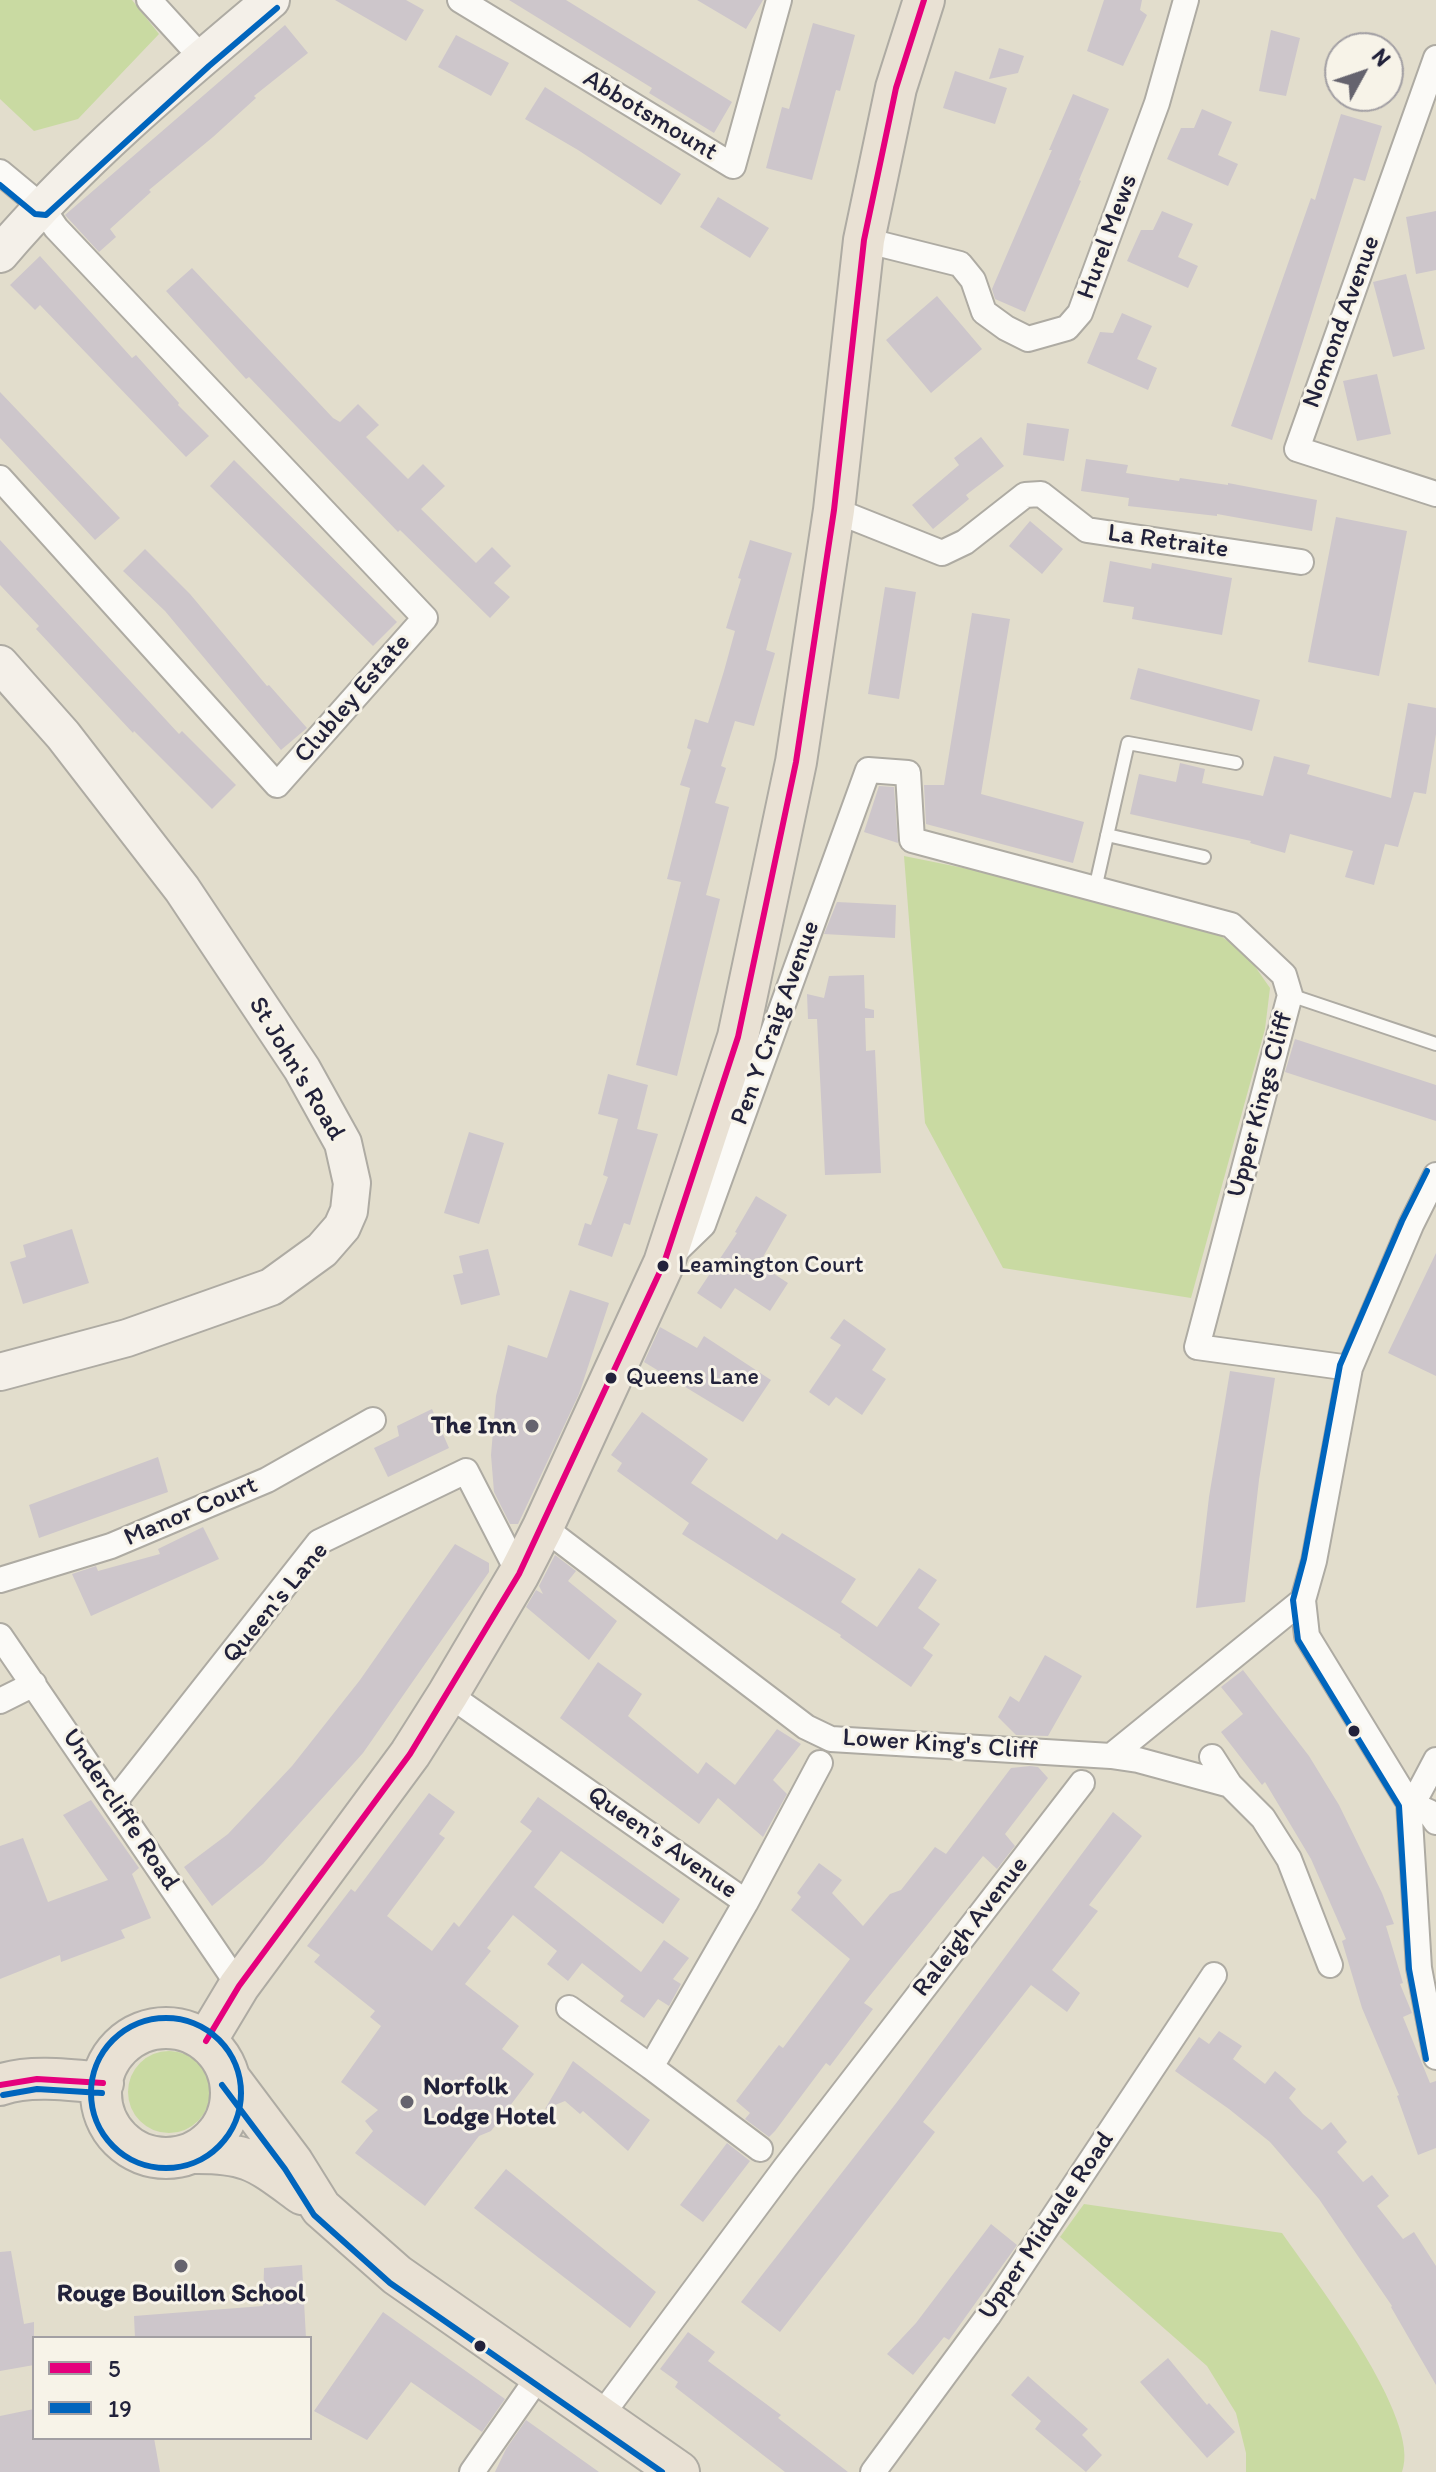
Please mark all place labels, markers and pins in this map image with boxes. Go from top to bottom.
place label: Leamington Court [678,1252,864,1280]
marker: Leamington Court [655,1258,671,1274]
place label: Queens Lane [626,1364,759,1392]
marker: Queens Lane [603,1370,619,1386]
place label: The Inn [431,1410,516,1442]
marker: The Inn [523,1417,541,1435]
unlabelled marker [1346,1723,1362,1739]
place label: Norfolk Lodge Hotel [423,2071,556,2132]
marker: Norfolk Lodge Hotel [398,2093,416,2111]
marker: Rouge Bouillon School [172,2257,190,2275]
place label: Rouge Bouillon School [57,2278,305,2310]
unlabelled marker [472,2338,488,2354]

